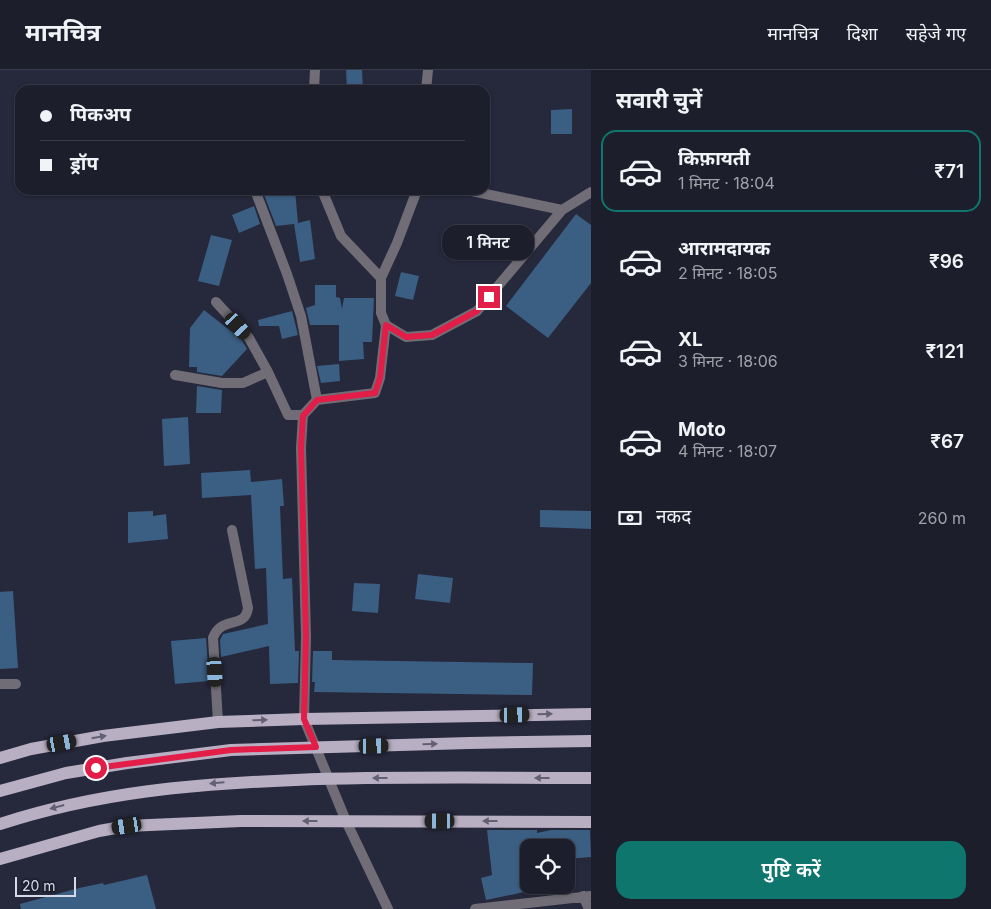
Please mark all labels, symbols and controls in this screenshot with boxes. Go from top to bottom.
text: मानचित्र [25,18,101,47]
text: मानचित्र [767,23,819,44]
text: दिशा [847,23,878,44]
text: सहेजे गए [906,23,966,44]
text: सवारी चुनें [616,87,702,113]
text: पिकअप [70,103,131,126]
text: किफ़ायती [678,147,750,170]
icon: car [618,149,663,194]
text: ड्रॉप [70,152,98,175]
text: ₹71 [934,160,964,183]
text: 1 मिनट · 18:04 [678,173,775,193]
callout: 1 मिनट [443,224,535,260]
text: 1 मिनट [466,232,510,252]
text: आरामदायक [678,237,770,260]
icon: car [618,239,663,284]
text: ₹96 [929,250,964,273]
text: 2 मिनट · 18:05 [678,263,777,283]
route end [478,286,500,308]
car [222,310,253,342]
text: XL [678,328,703,351]
icon: car [618,329,663,374]
text: ₹121 [925,340,964,363]
text: 3 मिनट · 18:06 [678,351,778,371]
text: Moto [678,418,726,441]
icon: car [618,419,663,464]
text: ₹67 [930,430,964,453]
text: 4 मिनट · 18:07 [678,441,777,461]
icon: cash [616,504,644,532]
text: नकद [656,505,691,528]
text: 260 m [918,508,966,528]
car [206,657,223,687]
car [499,707,530,723]
one-way arrow [538,710,554,718]
one-way arrow [253,716,269,724]
car [45,733,78,753]
one-way arrow [91,733,107,741]
car [358,738,389,754]
one-way arrow [422,740,438,748]
route start [85,757,107,779]
one-way arrow [372,774,388,782]
one-way arrow [534,774,550,782]
one-way arrow [209,779,225,787]
one-way arrow [49,803,64,811]
car [425,814,455,829]
car [111,816,142,836]
one-way arrow [302,817,318,825]
one-way arrow [482,817,498,825]
map controls [520,839,575,894]
button: locate [520,839,575,894]
button: पुष्टि करें [616,841,966,899]
scale bar [15,874,76,897]
text: 20 m [22,877,56,894]

